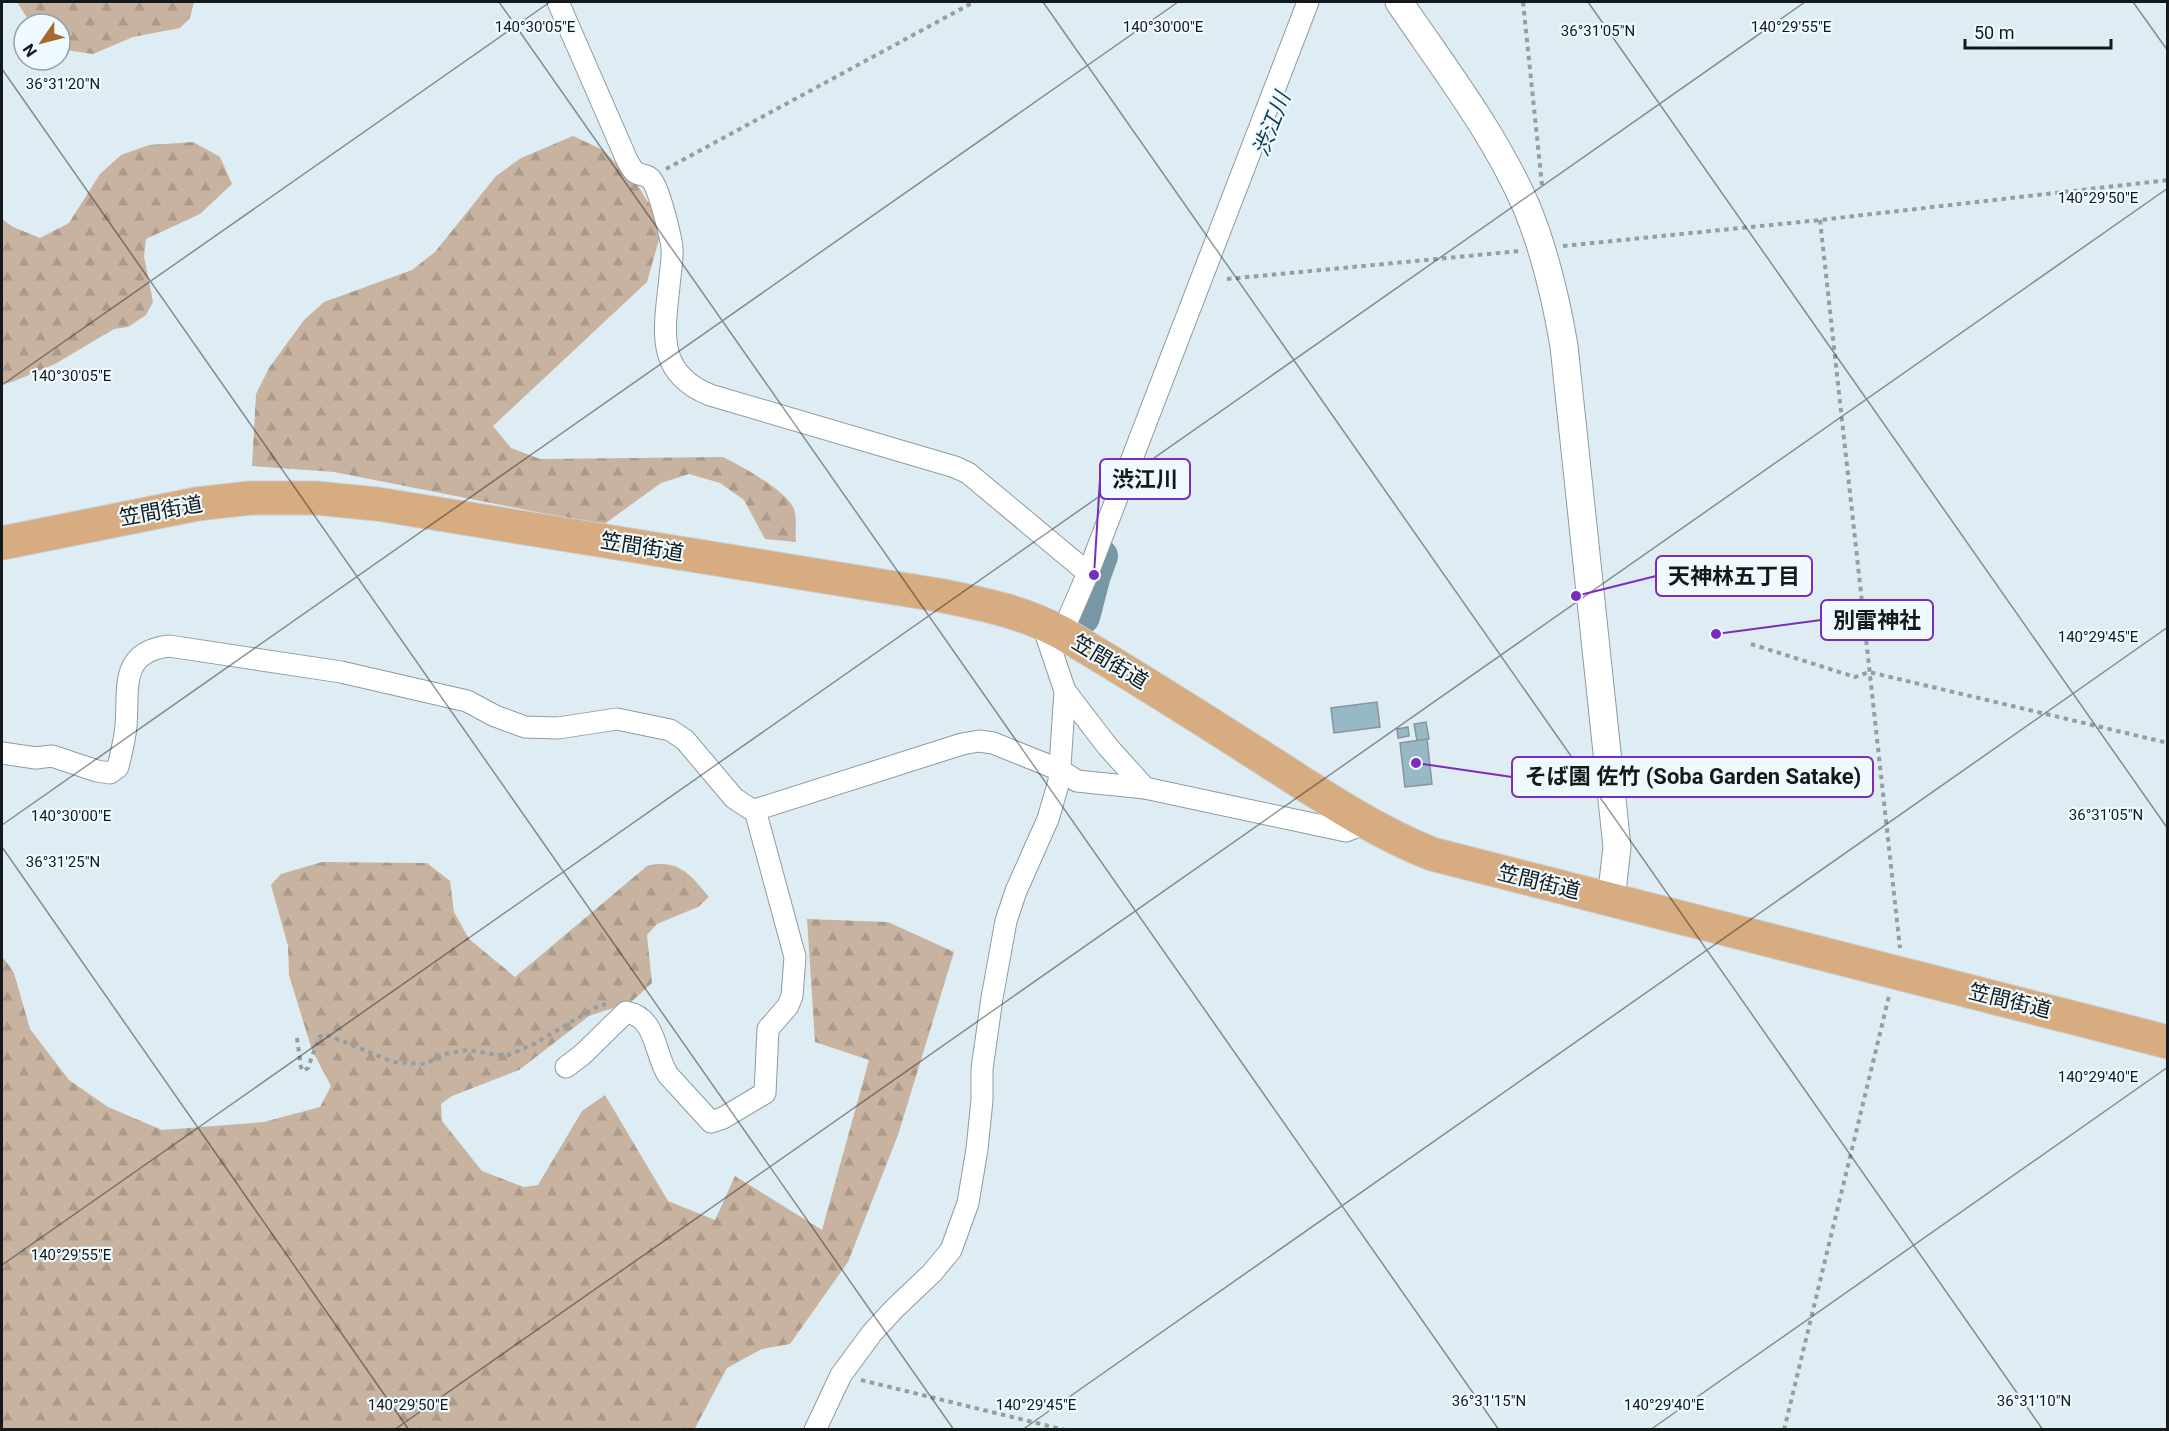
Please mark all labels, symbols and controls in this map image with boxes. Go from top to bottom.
north arrow [12,12,72,72]
scale bar [1965,12,2110,50]
text: 140°30'05"E [495,18,576,36]
text: 140°30'00"E [1123,18,1204,36]
text: 140°29'55"E [1751,18,1832,36]
text: 36°31'05"N [1561,22,1635,40]
text: 50 m [1974,22,2014,43]
text: N [19,40,41,60]
text: 36°31'20"N [26,75,100,93]
water label: 渋江川 [1248,87,1296,159]
text: 140°29'50"E [2058,189,2139,207]
text: 140°30'05"E [31,367,112,385]
callout: 渋江川 [1100,459,1190,499]
text: 渋江川 [1112,467,1178,492]
street label: 笠間街道 [118,492,204,530]
street label: 笠間街道 [599,529,685,565]
callout: 天神林五丁目 [1656,556,1812,596]
text: 天神林五丁目 [1668,564,1800,589]
callout: 別雷神社 [1821,600,1933,640]
text: 別雷神社 [1833,608,1921,633]
text: 140°29'45"E [2058,628,2139,646]
street label: 笠間街道 [1068,630,1152,694]
callout: そば園 佐竹 (Soba Garden Satake) [1512,757,1873,797]
text: そば園 佐竹 (Soba Garden Satake) [1525,764,1861,789]
text: 36°31'05"N [2069,806,2143,824]
text: 140°30'00"E [31,807,112,825]
text: 36°31'25"N [26,853,100,871]
street label: 笠間街道 [1495,860,1583,904]
street label: 笠間街道 [1966,979,2054,1023]
text: 140°29'40"E [2058,1068,2139,1086]
text: 140°29'55"E [31,1246,112,1264]
text: 36°31'15"N [1452,1392,1526,1410]
text: 36°31'10"N [1997,1392,2071,1410]
text: 140°29'50"E [368,1396,449,1414]
text: 140°29'45"E [996,1396,1077,1414]
text: 140°29'40"E [1624,1396,1705,1414]

